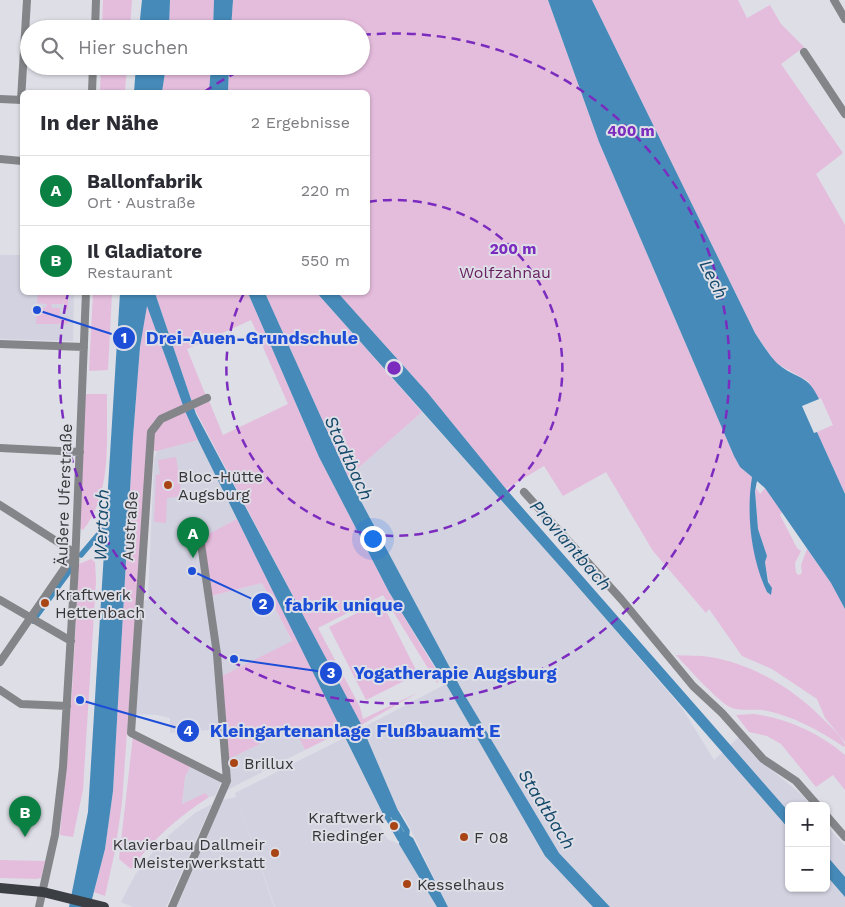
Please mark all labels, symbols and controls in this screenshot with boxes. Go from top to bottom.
search box [20,20,370,75]
icon: search [38,34,66,62]
text: Hier suchen [78,36,189,59]
text: In der Nähe [40,110,159,135]
text: 2 Ergebnisse [251,113,350,132]
text: 400 m [607,122,655,140]
text: Ballonfabrik [87,170,203,193]
text: A [51,181,61,200]
text: 220 m [301,181,350,200]
text: Ort · Austraße [87,193,195,212]
text: Il Gladiatore [87,240,202,263]
text: 200 m [490,240,536,258]
text: B [51,251,61,270]
text: 550 m [301,251,350,270]
water label: Lech [695,256,733,302]
text: Restaurant [87,263,173,282]
park label: Wolfzahnau [459,263,551,282]
callout: Drei-Auen-Grundschule [111,322,369,355]
text: Drei-Auen-Grundschule [146,327,358,348]
text: 1 [121,329,127,347]
centre of rings [385,359,403,377]
water label: Stadtbach [320,412,378,504]
street label: Äußere Uferstraße [52,423,76,567]
place label: Bloc-Hütte Augsburg [178,467,263,504]
marker: Bloc-Hütte Augsburg [162,479,174,491]
water label: Wertach [89,489,113,561]
street label: Austraße [118,490,142,562]
water label: Proviantbach [526,495,616,595]
pin: A [177,517,209,558]
your location [360,526,386,552]
place label: Kraftwerk Hettenbach [55,585,145,622]
callout: fabrik unique [250,588,414,621]
text: fabrik unique [285,594,403,615]
text: 2 [259,595,268,613]
marker: Kraftwerk Hettenbach [39,597,51,609]
callout: Yogatherapie Augsburg [319,656,567,689]
text: Yogatherapie Augsburg [353,662,557,683]
text: 3 [327,664,336,682]
callout: Kleingartenanlage Flußbauamt E [175,714,511,747]
text: Kleingartenanlage Flußbauamt E [210,720,500,741]
text: 4 [183,722,193,740]
place label: Brillux [244,754,293,773]
marker: Brillux [228,757,240,769]
water label: Stadtbach [514,765,580,853]
pin: B [9,796,41,837]
map controls [785,802,830,892]
button: + [785,802,830,847]
place label: Kraftwerk Riedinger [308,808,384,845]
marker: Kraftwerk Riedinger [388,820,400,832]
place label: F 08 [474,828,509,847]
marker: F 08 [458,831,470,843]
place label: Klavierbau Dallmeir Meisterwerkstatt [112,835,265,872]
marker: Klavierbau Dallmeir Meisterwerkstatt [269,847,281,859]
button: − [785,847,830,892]
place label: Kesselhaus [417,875,504,894]
marker: Kesselhaus [401,878,413,890]

